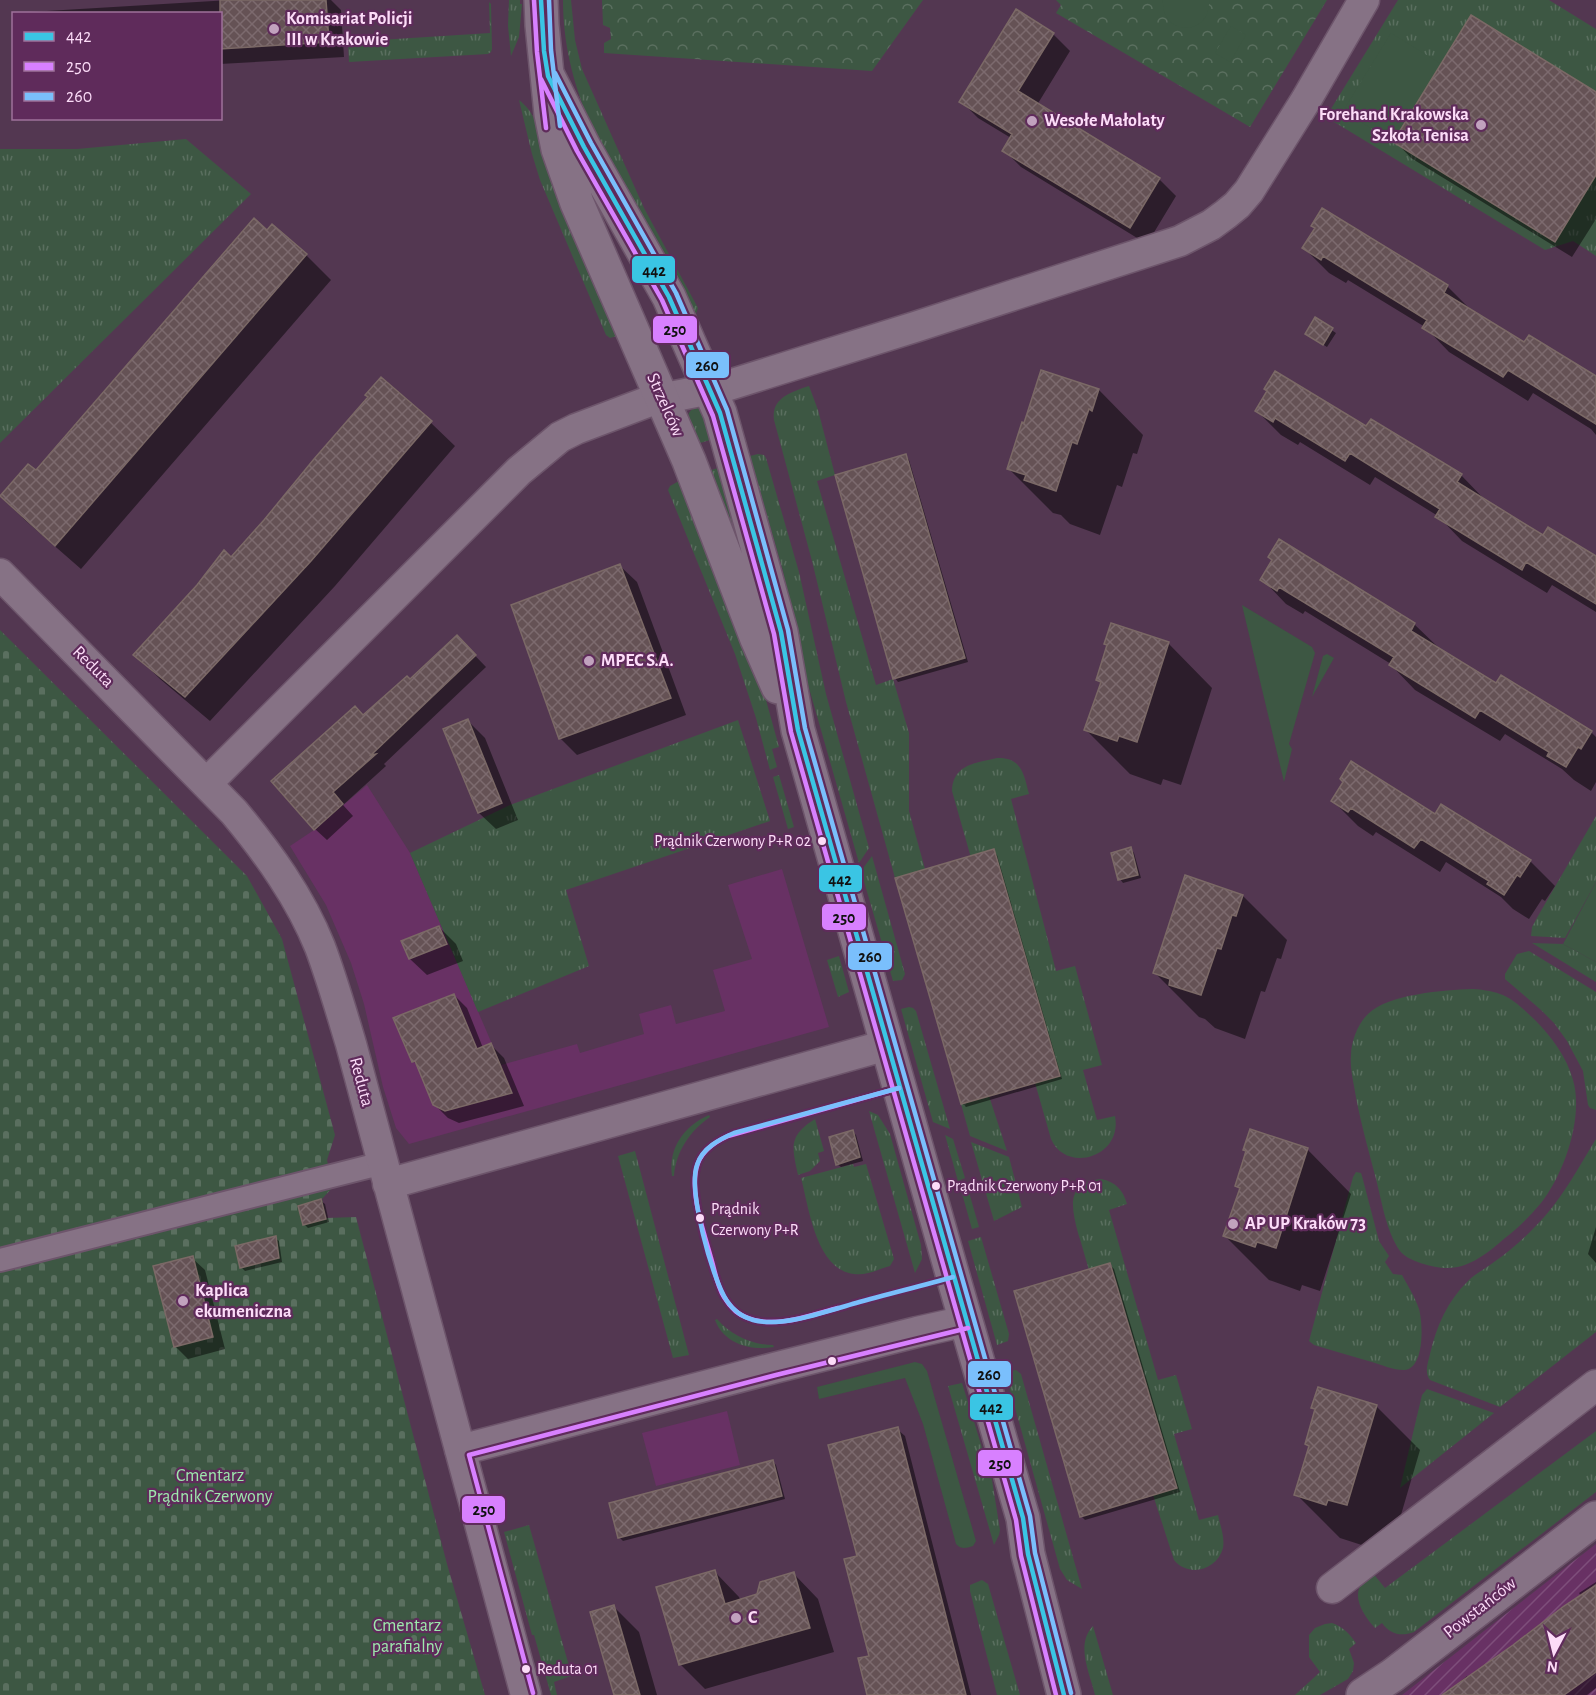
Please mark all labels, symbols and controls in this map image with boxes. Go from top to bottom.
place label: Komisariat Policji III w Krakowie [286,10,413,49]
legend [12,12,222,120]
marker: Komisariat Policji III w Krakowie [267,22,281,36]
text: 442 [66,28,92,46]
text: 250 [66,58,91,76]
text: 260 [66,88,92,106]
place label: Forehand Krakowska Szkoła Tenisa [1319,106,1469,145]
place label: Wesołe Małolaty [1044,112,1165,130]
marker: Wesołe Małolaty [1025,114,1039,128]
marker: Forehand Krakowska Szkoła Tenisa [1474,118,1488,132]
line badge: 442 [631,255,676,284]
text: 442 [642,263,666,279]
line badge: 250 [652,315,698,344]
text: 250 [664,322,686,338]
line badge: 260 [685,351,730,379]
text: 260 [695,358,719,374]
street label: Strzelców [643,370,687,440]
street label: Reduta [69,643,117,691]
place label: MPEC S.A. [601,652,674,670]
marker: MPEC S.A. [582,654,596,668]
place label: Prądnik Czerwony P+R 02 [654,833,811,850]
marker: Prądnik Czerwony P+R 02 [816,835,828,847]
line badge: 442 [818,864,863,893]
text: 442 [828,872,852,888]
line badge: 250 [821,903,867,931]
text: 250 [833,910,855,926]
line badge: 260 [847,942,893,971]
text: 260 [858,949,882,965]
street label: Reduta [346,1055,376,1109]
place label: Prądnik Czerwony P+R 01 [947,1178,1102,1195]
marker: Prądnik Czerwony P+R 01 [930,1180,942,1192]
place label: Prądnik Czerwony P+R [711,1201,799,1239]
marker: Prądnik Czerwony P+R [694,1212,706,1224]
place label: AP UP Kraków 73 [1245,1215,1366,1233]
marker: AP UP Kraków 73 [1226,1217,1240,1231]
place label: Kaplica ekumeniczna [195,1282,292,1321]
marker: Kaplica ekumeniczna [176,1294,190,1308]
unlabelled marker [826,1355,838,1367]
line badge: 260 [967,1360,1012,1388]
text: 260 [977,1367,1001,1383]
line badge: 442 [969,1393,1014,1421]
text: 442 [979,1400,1003,1416]
line badge: 250 [977,1449,1023,1477]
text: 250 [989,1456,1011,1472]
park label: Cmentarz Prądnik Czerwony [148,1467,273,1506]
line badge: 250 [461,1495,506,1524]
text: 250 [473,1502,495,1518]
street label: Powstańców [1440,1574,1520,1642]
place label: C [748,1609,758,1627]
marker: C [729,1611,743,1625]
park label: Cmentarz parafialny [372,1617,443,1656]
north arrow [1524,1623,1584,1683]
text: N [1546,1658,1559,1676]
place label: Reduta 01 [537,1661,598,1677]
marker: Reduta 01 [520,1663,532,1675]

